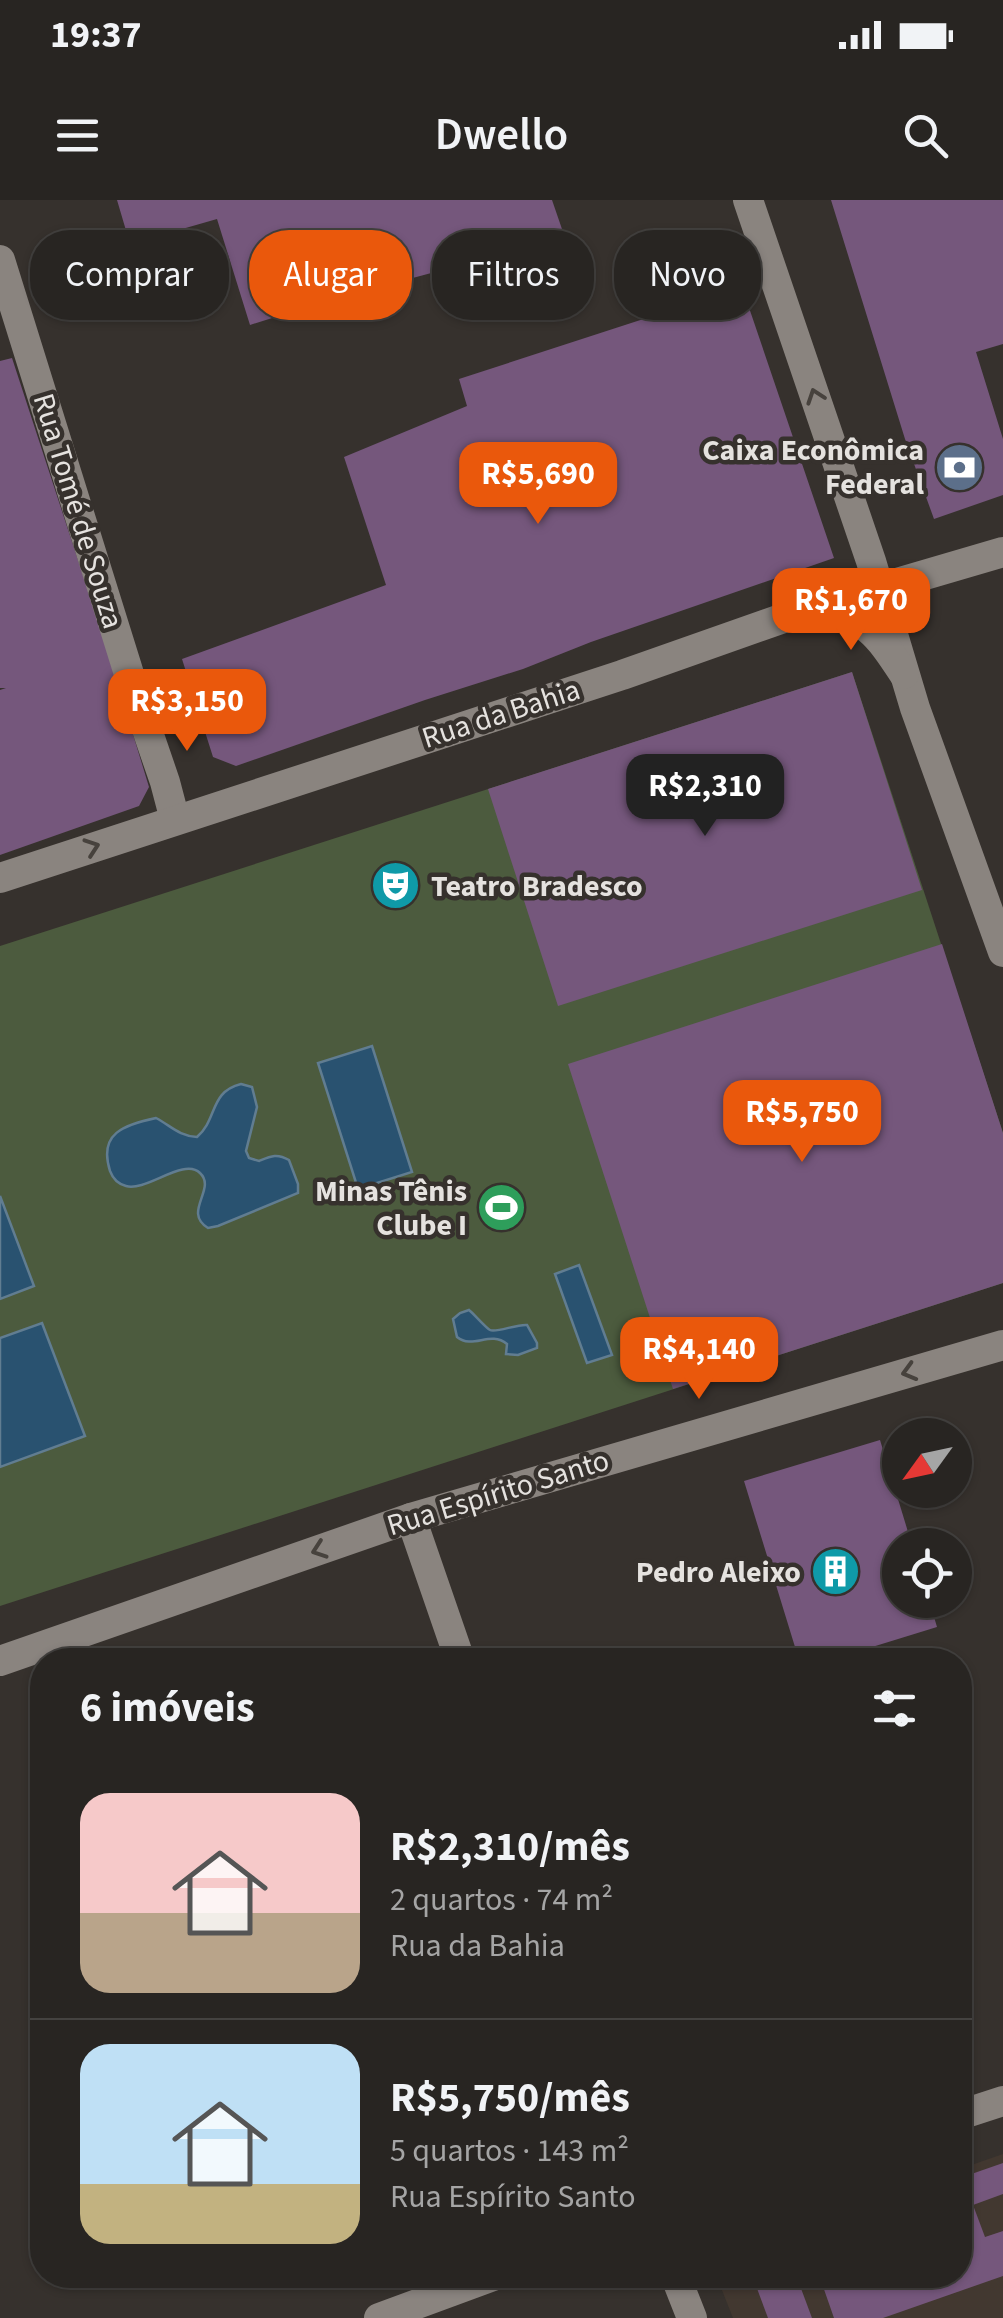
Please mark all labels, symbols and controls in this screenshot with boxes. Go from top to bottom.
text: 19:37 [50,8,142,62]
text: Dwello [435,103,568,167]
icon: menu [50,108,105,163]
icon: search [898,108,953,163]
chip: Comprar [30,230,229,320]
chip: Alugar [249,230,412,320]
chip: Filtros [432,230,594,320]
chip: Novo [614,230,761,320]
street label: Rua Tomé de Souza [22,388,134,634]
one-way arrow [806,388,826,405]
place label: Caixa Econômica Federal [702,429,924,506]
bank icon: Caixa Econômica Federal [933,441,985,493]
pin: R$5,690 [446,442,630,527]
text: R$5,690 [481,451,595,497]
pin: R$1,670 [759,568,943,653]
text: R$1,670 [794,577,908,623]
street label: Rua da Bahia [416,668,586,760]
pin: R$3,150 [95,669,279,754]
text: R$3,150 [130,678,244,724]
pin: R$2,310 [613,754,797,839]
text: R$2,310 [648,763,762,809]
one-way arrow [83,838,100,858]
theatre icon: Teatro Bradesco [370,860,422,912]
place label: Teatro Bradesco [431,865,643,908]
pin: R$5,750 [710,1080,894,1165]
text: R$5,750 [745,1089,859,1135]
place label: Minas Tênis Clube I [315,1170,467,1247]
sports icon: Minas Tênis Clube I [476,1182,528,1234]
pin: R$4,140 [607,1317,791,1402]
text: R$4,140 [642,1326,756,1372]
one-way arrow [902,1360,919,1381]
north arrow [882,1418,972,1508]
map controls [882,1418,972,1618]
street label: Rua Espírito Santo [382,1439,614,1547]
button: locate [882,1528,972,1618]
one-way arrow [311,1538,328,1559]
building icon: Pedro Aleixo [810,1546,862,1598]
place label: Pedro Aleixo [636,1551,801,1594]
text: 6 imóveis [80,1678,255,1738]
icon: filters [867,1681,922,1736]
text: R$2,310/mês [390,1817,630,1877]
icon: home [160,1833,280,1953]
text: 2 quartos · 74 m² [390,1877,613,1923]
text: Rua da Bahia [390,1923,565,1969]
text: R$5,750/mês [390,2068,630,2128]
icon: home [160,2084,280,2204]
text: 5 quartos · 143 m² [390,2128,629,2174]
text: Rua Espírito Santo [390,2174,636,2220]

